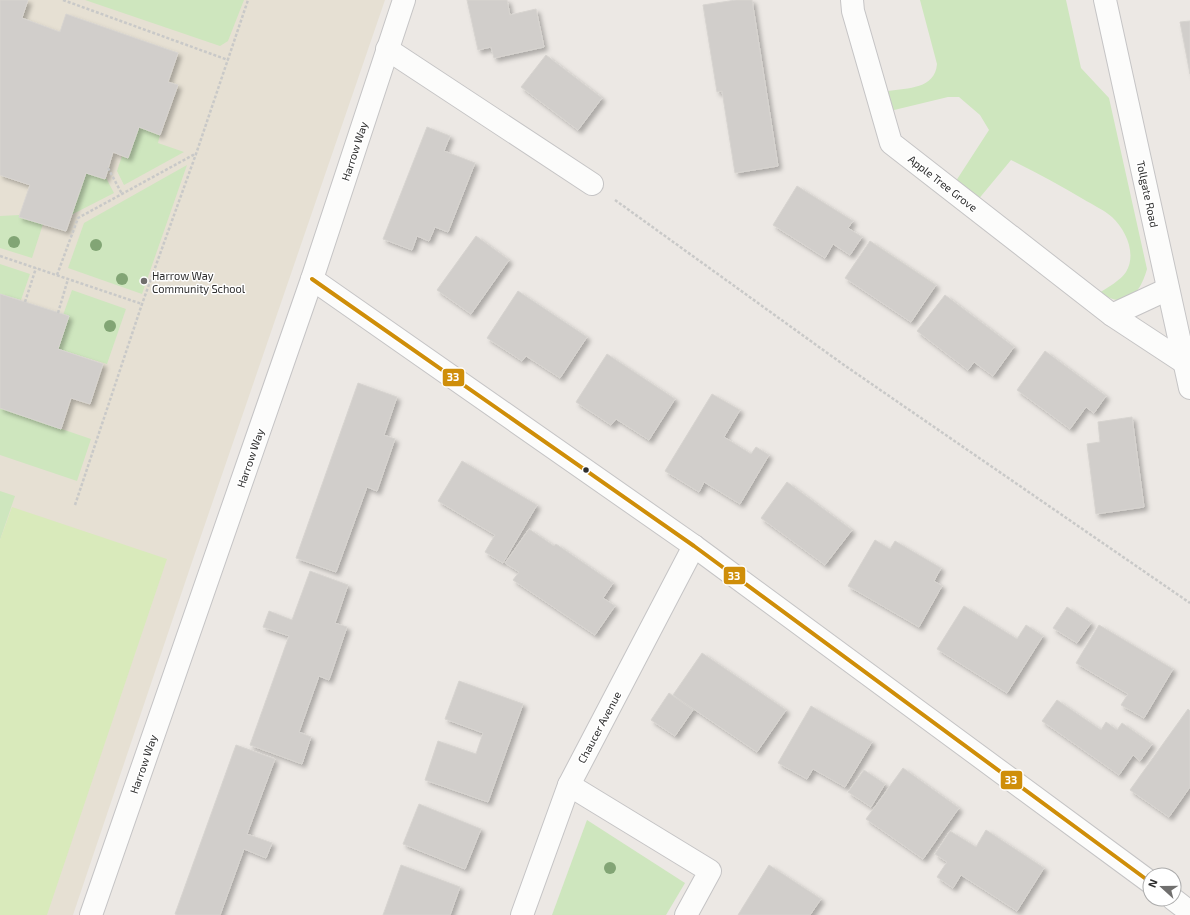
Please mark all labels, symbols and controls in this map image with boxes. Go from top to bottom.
street label: Harrow Way [338,120,370,182]
street label: Apple Tree Grove [906,152,980,214]
street label: Tollgate Road [1135,159,1161,229]
place label: Harrow Way Community School [152,269,246,295]
marker: Harrow Way Community School [139,276,149,286]
line badge: 33 [442,368,465,387]
text: 33 [447,370,459,383]
street label: Harrow Way [234,427,266,489]
unlabelled marker [581,465,591,475]
line badge: 33 [723,566,746,585]
text: 33 [728,569,740,582]
street label: Chaucer Avenue [575,689,623,765]
street label: Harrow Way [127,733,159,795]
line badge: 33 [1000,770,1023,790]
text: 33 [1005,773,1017,786]
north arrow [1142,867,1182,907]
text: N [1145,877,1160,889]

